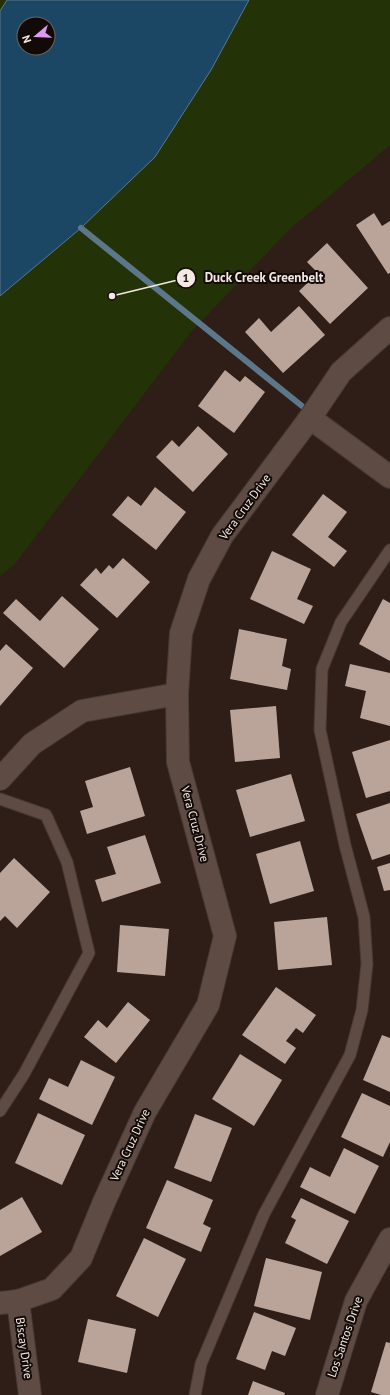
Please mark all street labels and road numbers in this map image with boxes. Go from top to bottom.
street label: Vera Cruz Drive [215,471,274,543]
street label: Vera Cruz Drive [178,783,213,863]
street label: Vera Cruz Drive [106,1106,153,1184]
street label: Los Santos Drive [324,1294,365,1379]
street label: Biscay Drive [13,1316,36,1380]

